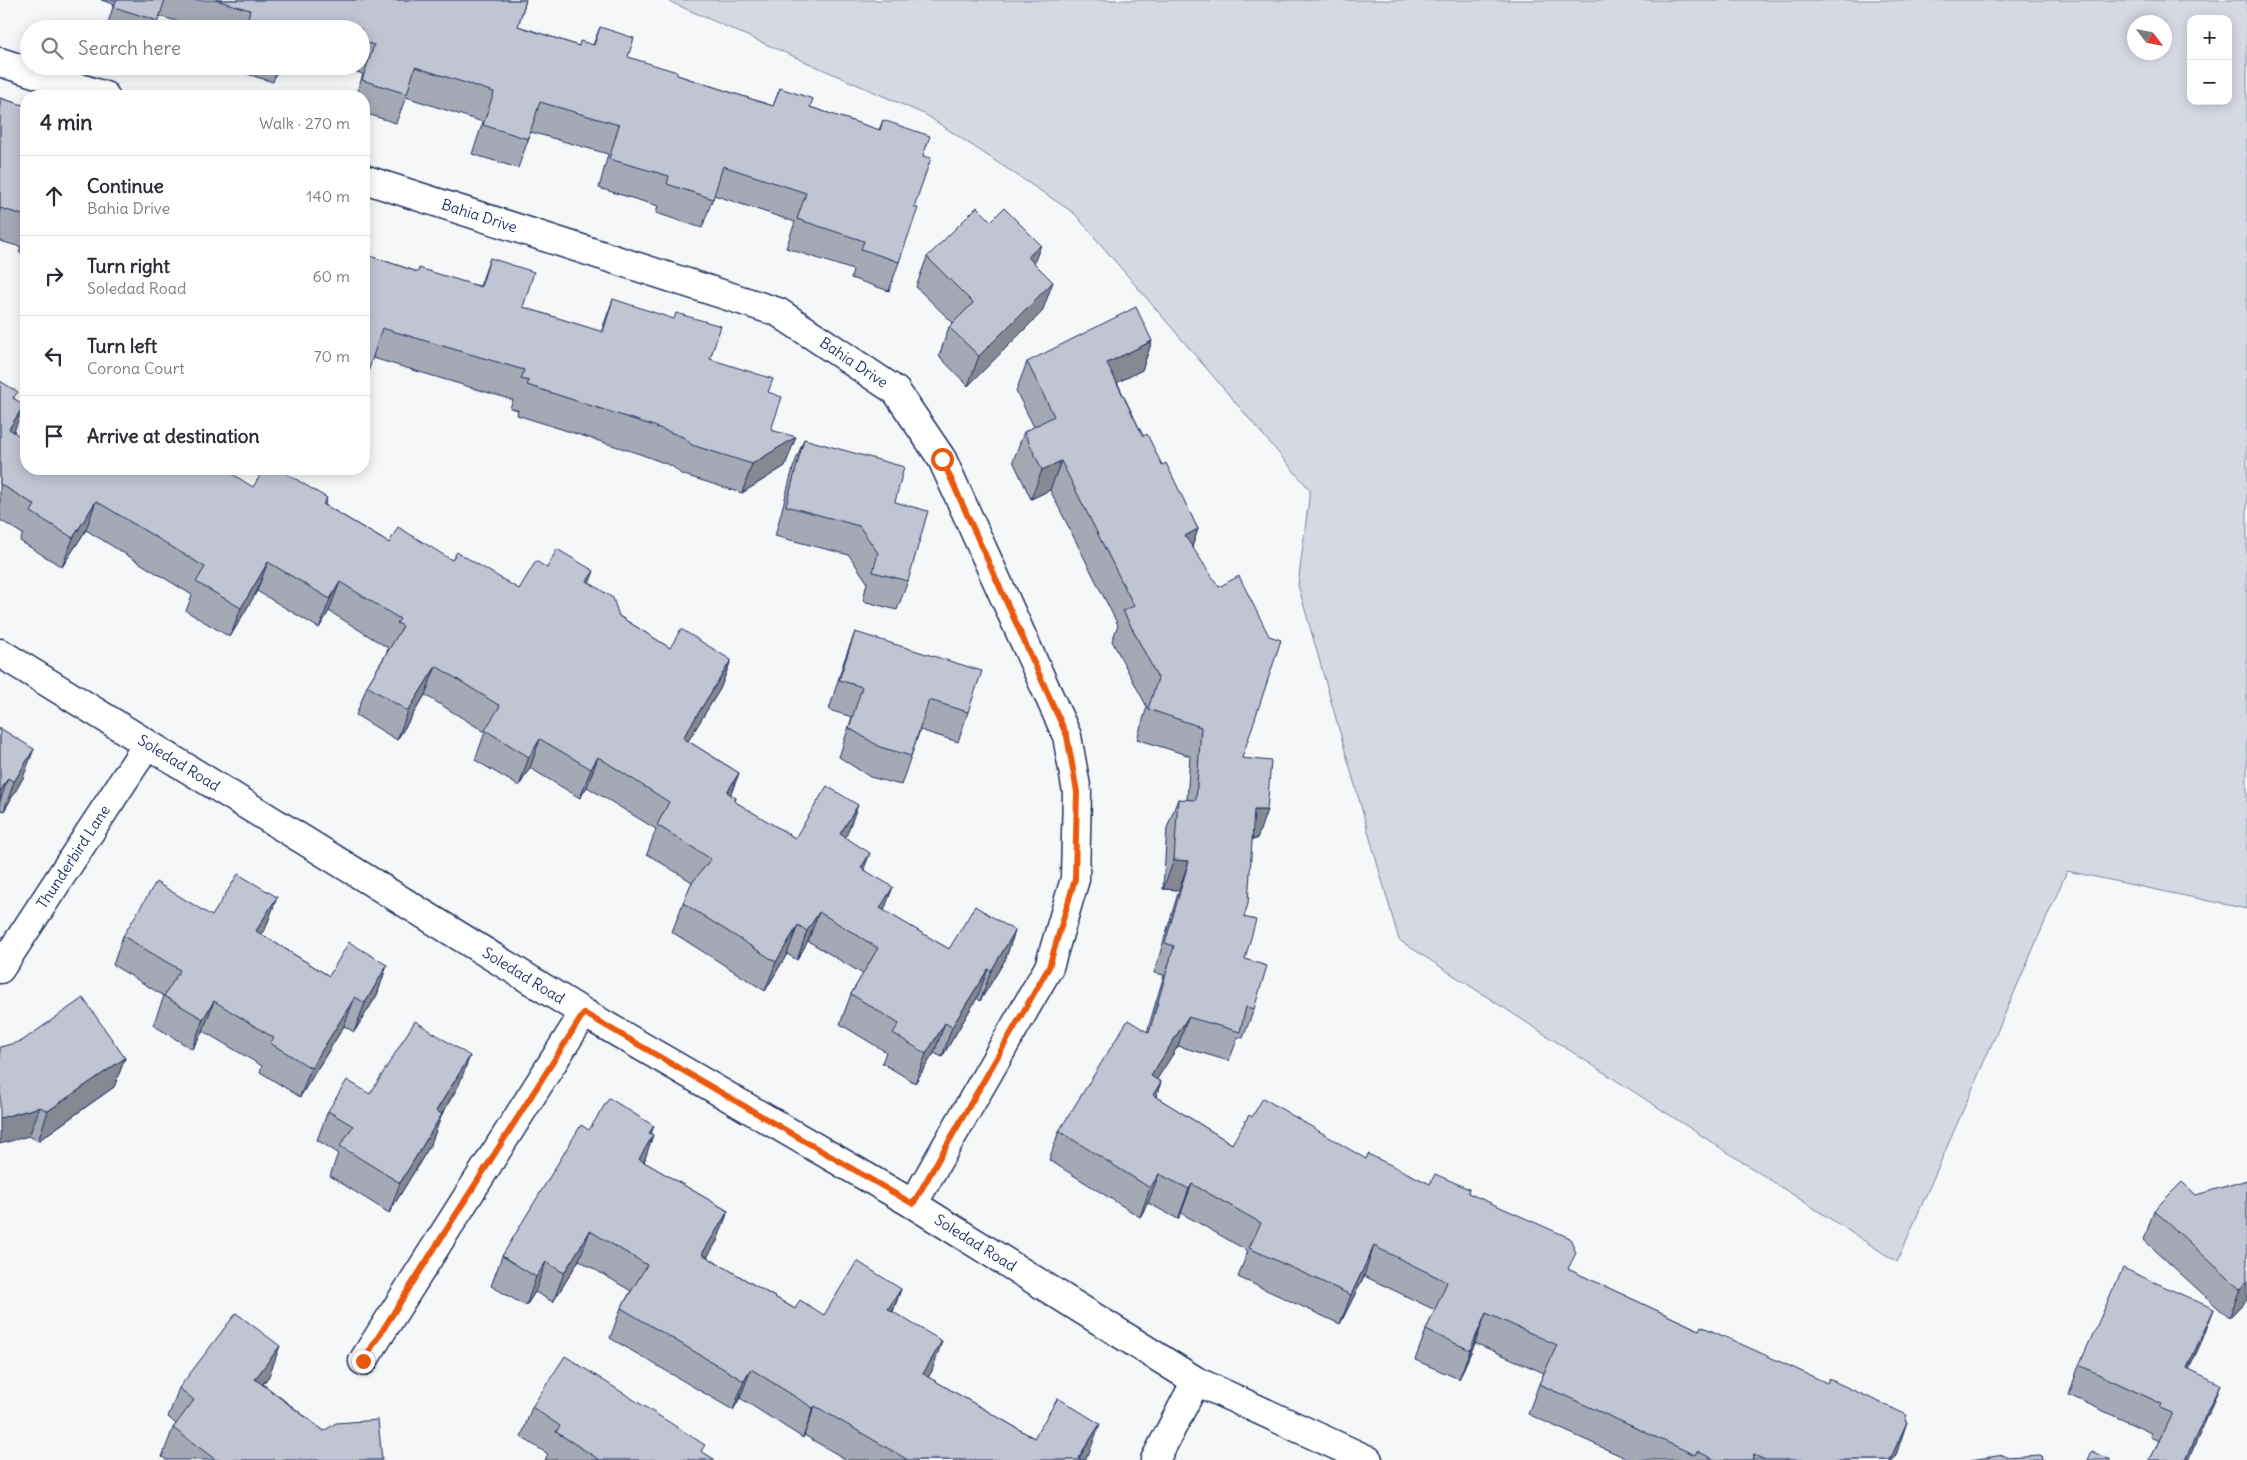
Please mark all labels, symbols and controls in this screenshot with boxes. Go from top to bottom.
north arrow [2127,15,2172,60]
map controls [2187,15,2232,105]
button: + [2187,15,2232,60]
search box [20,20,370,75]
icon: search [38,34,66,62]
text: Search here [78,36,181,60]
button: − [2187,60,2232,105]
text: 4 min [40,109,92,136]
text: Walk · 270 m [259,113,350,133]
text: Continue [87,174,164,198]
icon: ahead [40,182,68,210]
text: 140 m [306,186,350,206]
street label: Bahia Drive [439,195,519,237]
text: Bahia Drive [87,198,170,218]
text: Turn right [87,254,170,278]
icon: right [40,262,68,290]
text: 60 m [312,266,350,286]
text: Soledad Road [87,278,186,298]
street label: Bahia Drive [816,333,892,392]
text: Turn left [87,334,157,358]
icon: left [40,342,68,370]
text: 70 m [314,346,350,366]
text: Corona Court [87,358,185,378]
icon: arrive [40,422,68,450]
text: Arrive at destination [87,424,260,448]
route start [931,448,954,471]
street label: Soledad Road [134,730,224,795]
street label: Thunderbird Lane [32,801,114,912]
street label: Soledad Road [479,943,569,1008]
street label: Soledad Road [931,1210,1020,1275]
route end [352,1350,375,1373]

